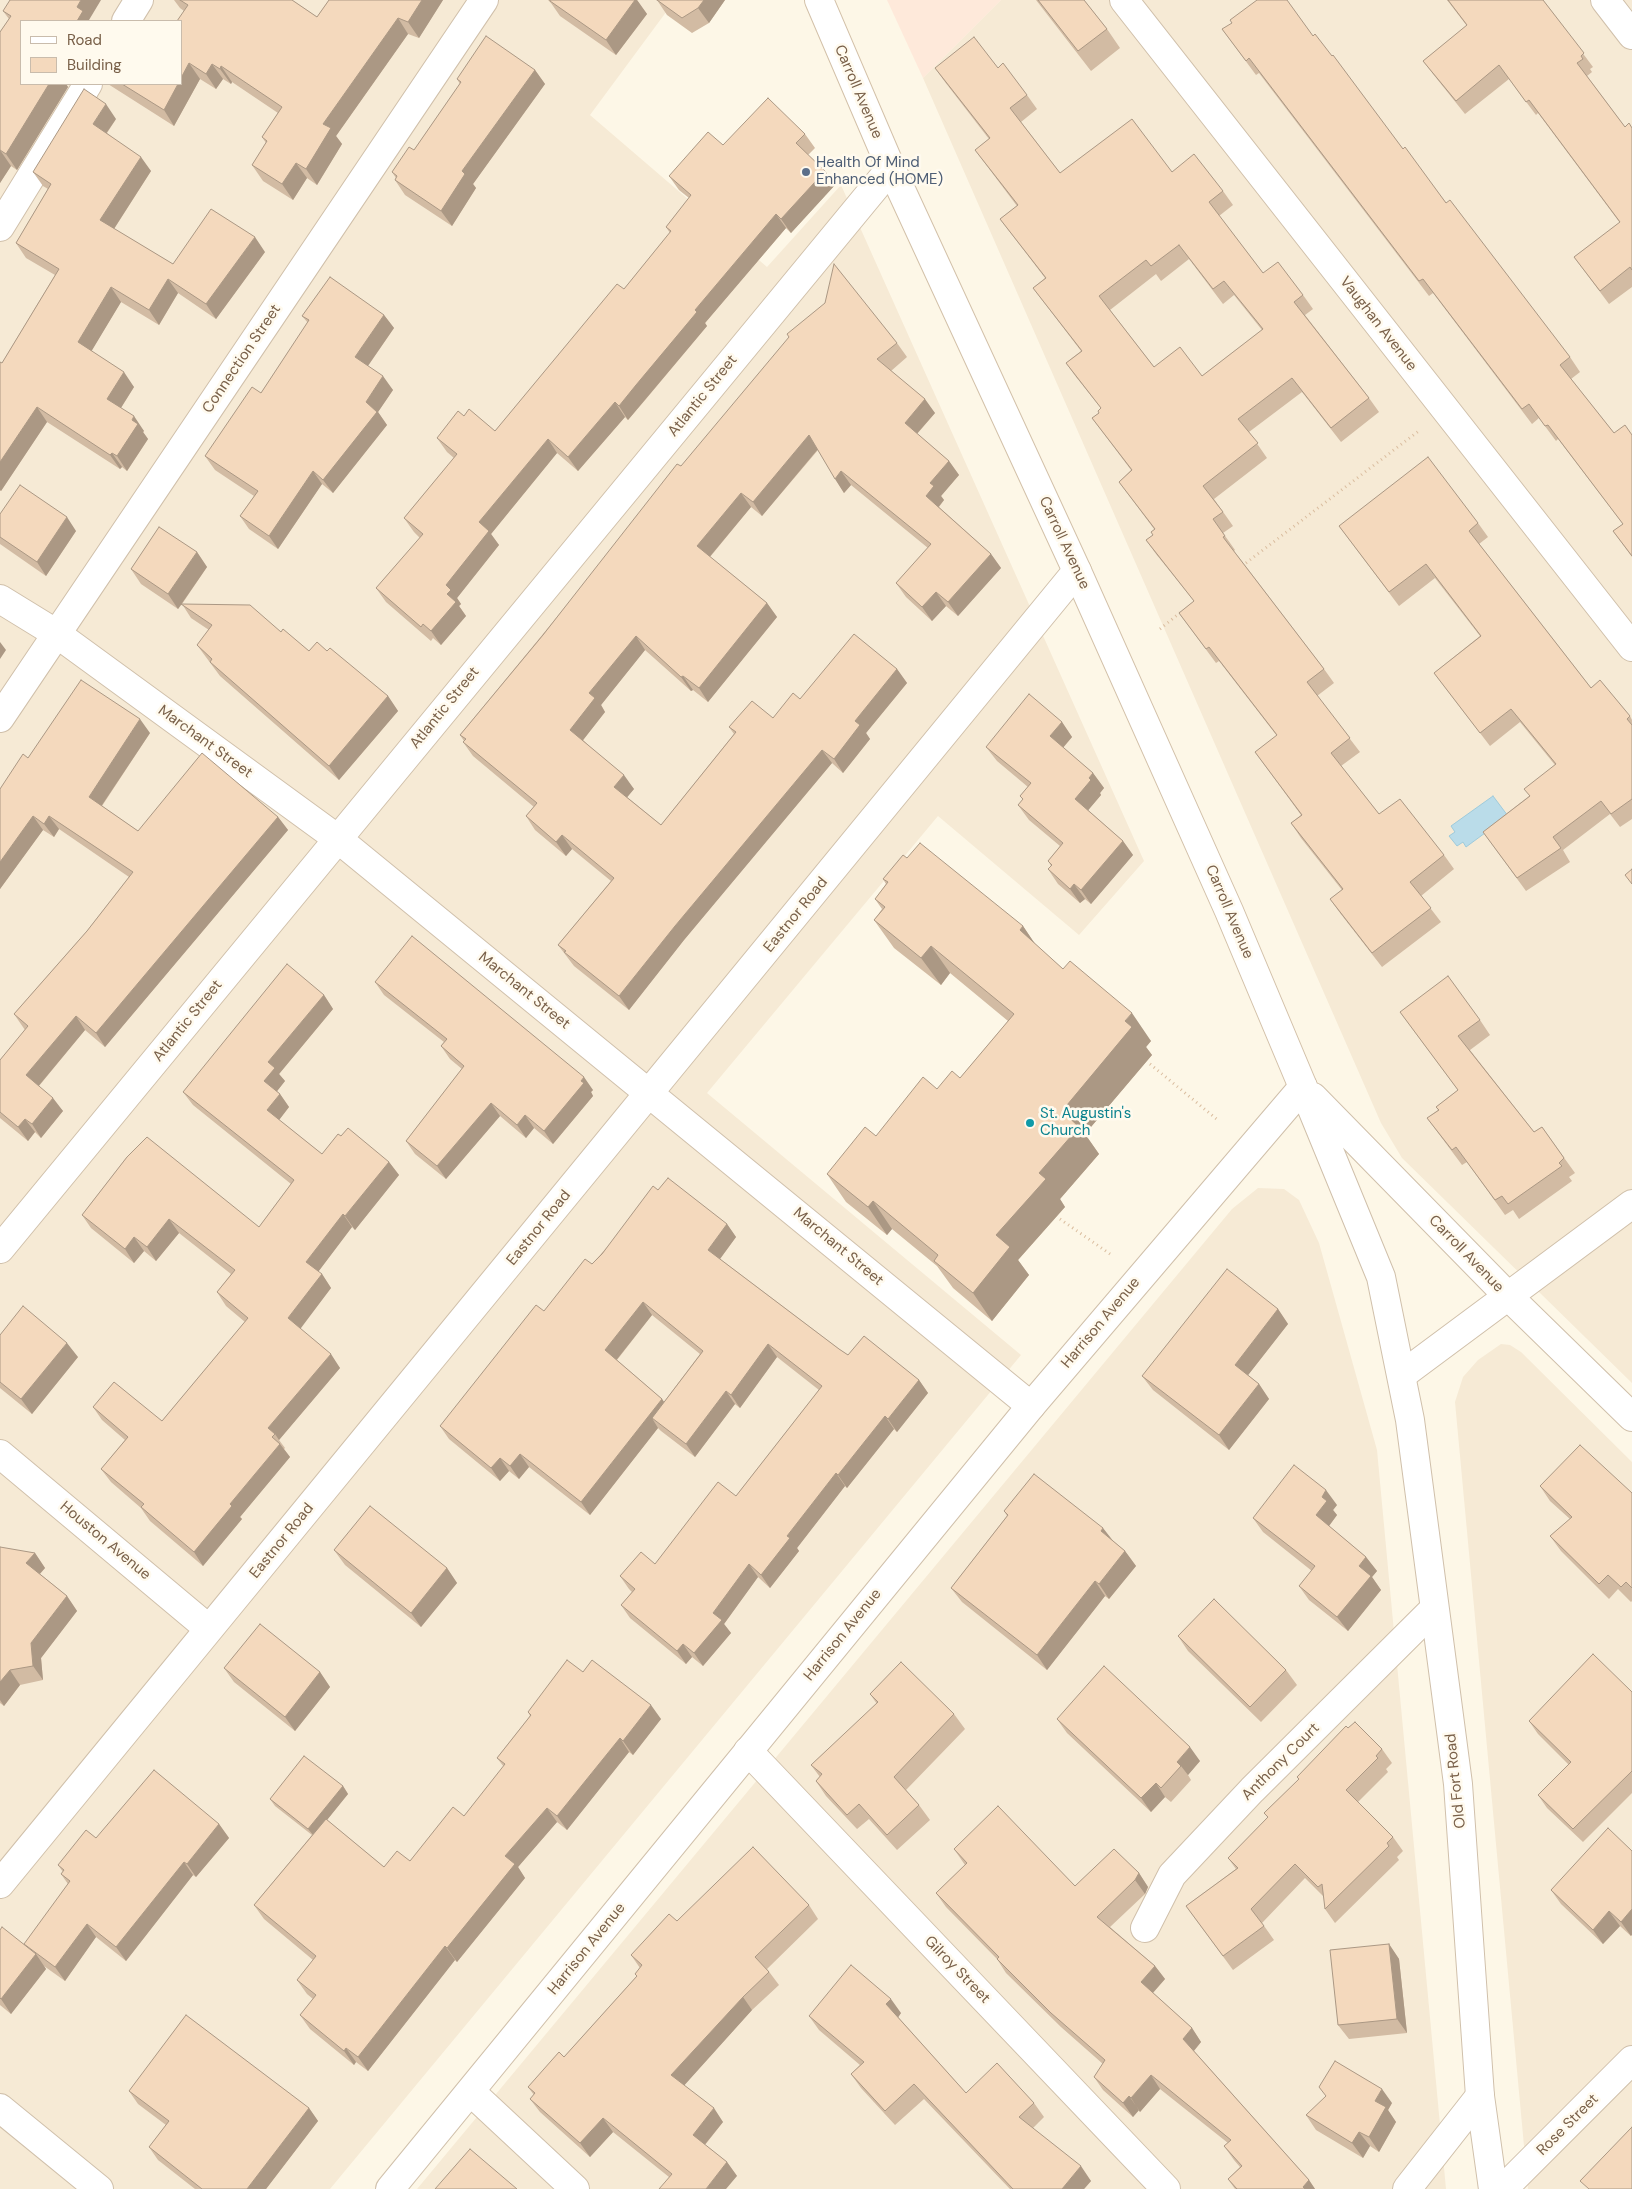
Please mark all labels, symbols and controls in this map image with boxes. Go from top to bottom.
legend [20,20,182,85]
text: Road [67,30,102,50]
street label: Carroll Avenue [830,42,886,142]
text: Building [67,55,122,75]
place label: Health Of Mind Enhanced (HOME) [816,154,943,189]
marker: Health Of Mind Enhanced (HOME) [800,166,812,178]
street label: Vaughan Avenue [1336,273,1420,375]
street label: Connection Street [199,301,285,417]
street label: Atlantic Street [665,352,741,440]
street label: Carroll Avenue [1035,494,1093,592]
street label: Atlantic Street [407,664,483,752]
street label: Marchant Street [154,702,256,782]
street label: Carroll Avenue [1201,862,1257,962]
street label: Eastnor Road [760,874,832,956]
street label: Marchant Street [475,949,573,1033]
street label: Atlantic Street [150,977,226,1065]
place label: St. Augustin's Church [1040,1105,1131,1140]
marker: St. Augustin's Church [1024,1117,1036,1129]
street label: Eastnor Road [503,1187,575,1269]
street label: Marchant Street [789,1204,887,1290]
street label: Carroll Avenue [1425,1212,1507,1296]
street label: Harrison Avenue [1058,1274,1144,1372]
street label: Houston Avenue [56,1498,154,1584]
street label: Eastnor Road [246,1500,318,1582]
street label: Harrison Avenue [800,1585,886,1685]
street label: Anthony Court [1238,1719,1324,1805]
street label: Old Fort Road [1442,1733,1470,1829]
street label: Harrison Avenue [544,1899,630,1999]
street label: Gilroy Street [920,1933,994,2007]
street label: Rose Street [1533,2090,1603,2160]

